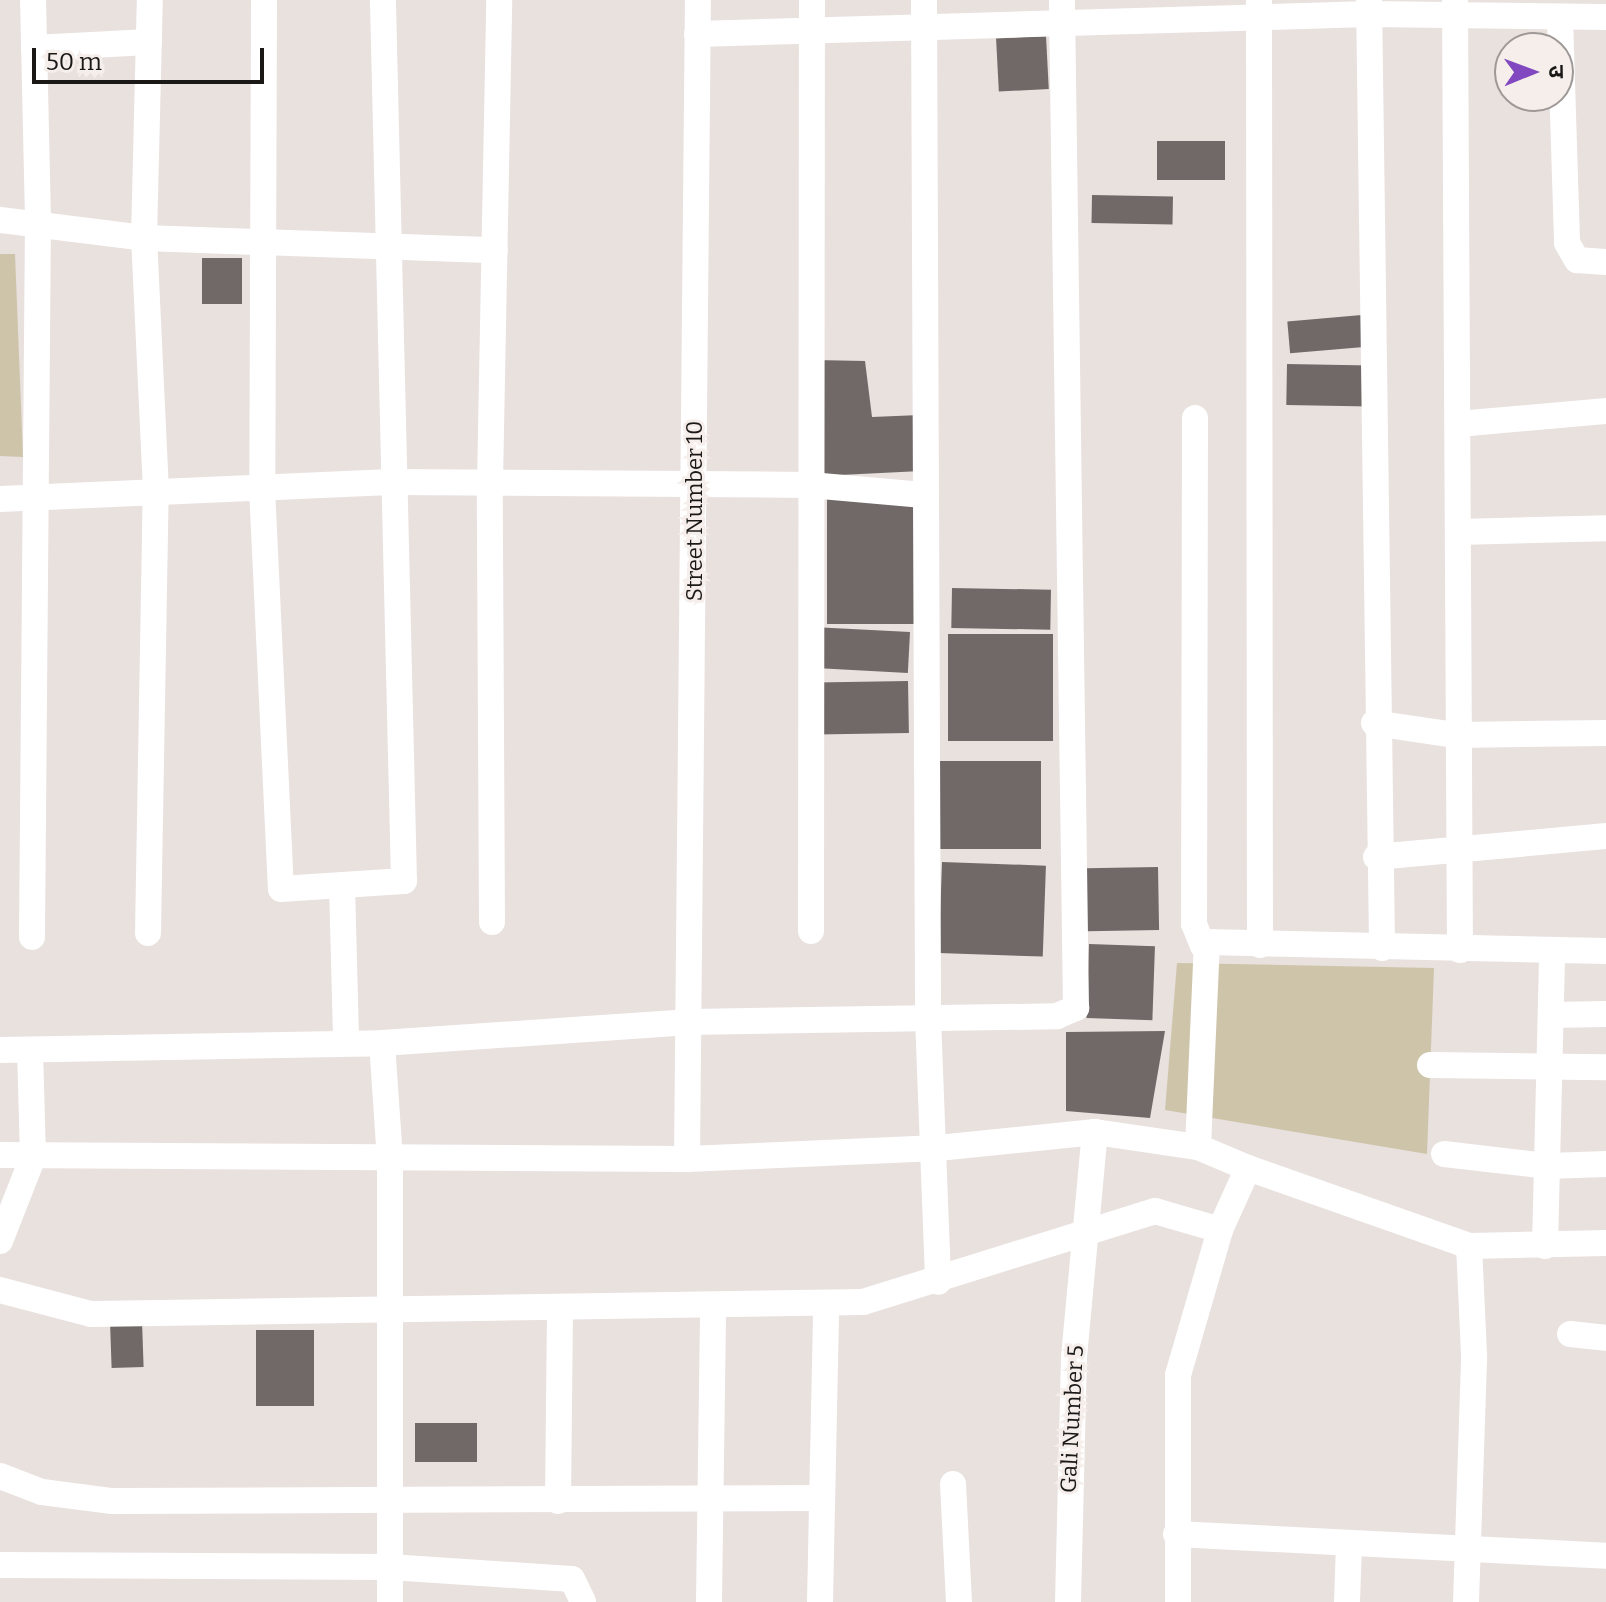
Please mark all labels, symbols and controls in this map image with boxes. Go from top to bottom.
scale bar [36,32,268,82]
north arrow [1494,32,1574,112]
text: 50 m [46,48,102,76]
text: उ [1543,65,1570,78]
street label: Street Number 10 [682,421,708,601]
street label: Gali Number 5 [1055,1344,1089,1494]

